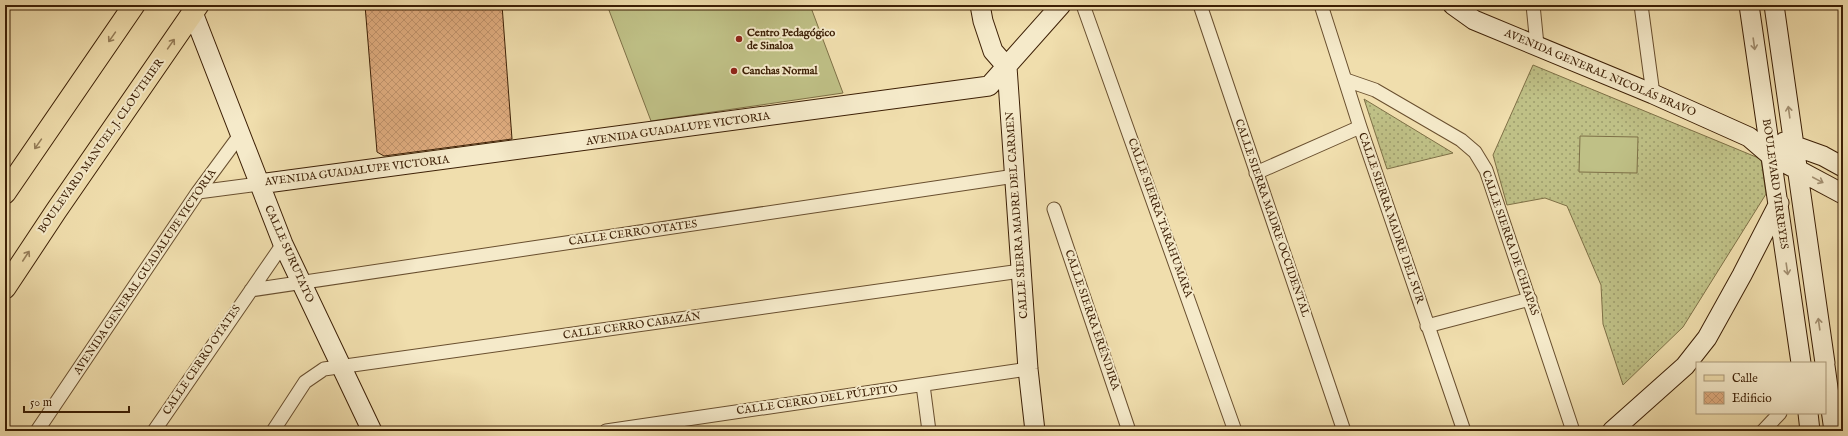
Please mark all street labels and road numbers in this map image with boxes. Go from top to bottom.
street label: AVENIDA GENERAL NICOLÁS BRAVO [1501,26,1698,120]
street label: BOULEVARD MANUEL J. CLOUTHIER [35,55,167,236]
street label: AVENIDA GUADALUPE VICTORIA [584,109,772,149]
street label: CALLE SIERRA MADRE DEL CARMEN [1003,110,1031,319]
street label: CALLE SIERRA MADRE OCCIDENTAL [1231,117,1313,319]
street label: BOULEVARD VIRREYES [1759,118,1791,250]
street label: CALLE SIERRA MADRE DEL SUR [1355,131,1427,306]
street label: CALLE SIERRA TARAHUMARA [1125,136,1196,300]
street label: AVENIDA GUADALUPE VICTORIA [263,153,451,189]
street label: AVENIDA GENERAL GUADALUPE VICTORIA [70,166,220,378]
street label: CALLE SIERRA DE CHIAPAS [1479,169,1542,318]
street label: CALLE SURUTATO [261,203,317,305]
street label: CALLE CERRO OTATES [568,217,699,249]
street label: CALLE SIERRA ERÉNDIRA [1061,248,1123,393]
street label: CALLE CERRO OTATES [160,302,244,418]
street label: CALLE CERRO CABAZÁN [562,309,702,343]
street label: CALLE CERRO DEL PÚLPITO [736,382,898,418]

